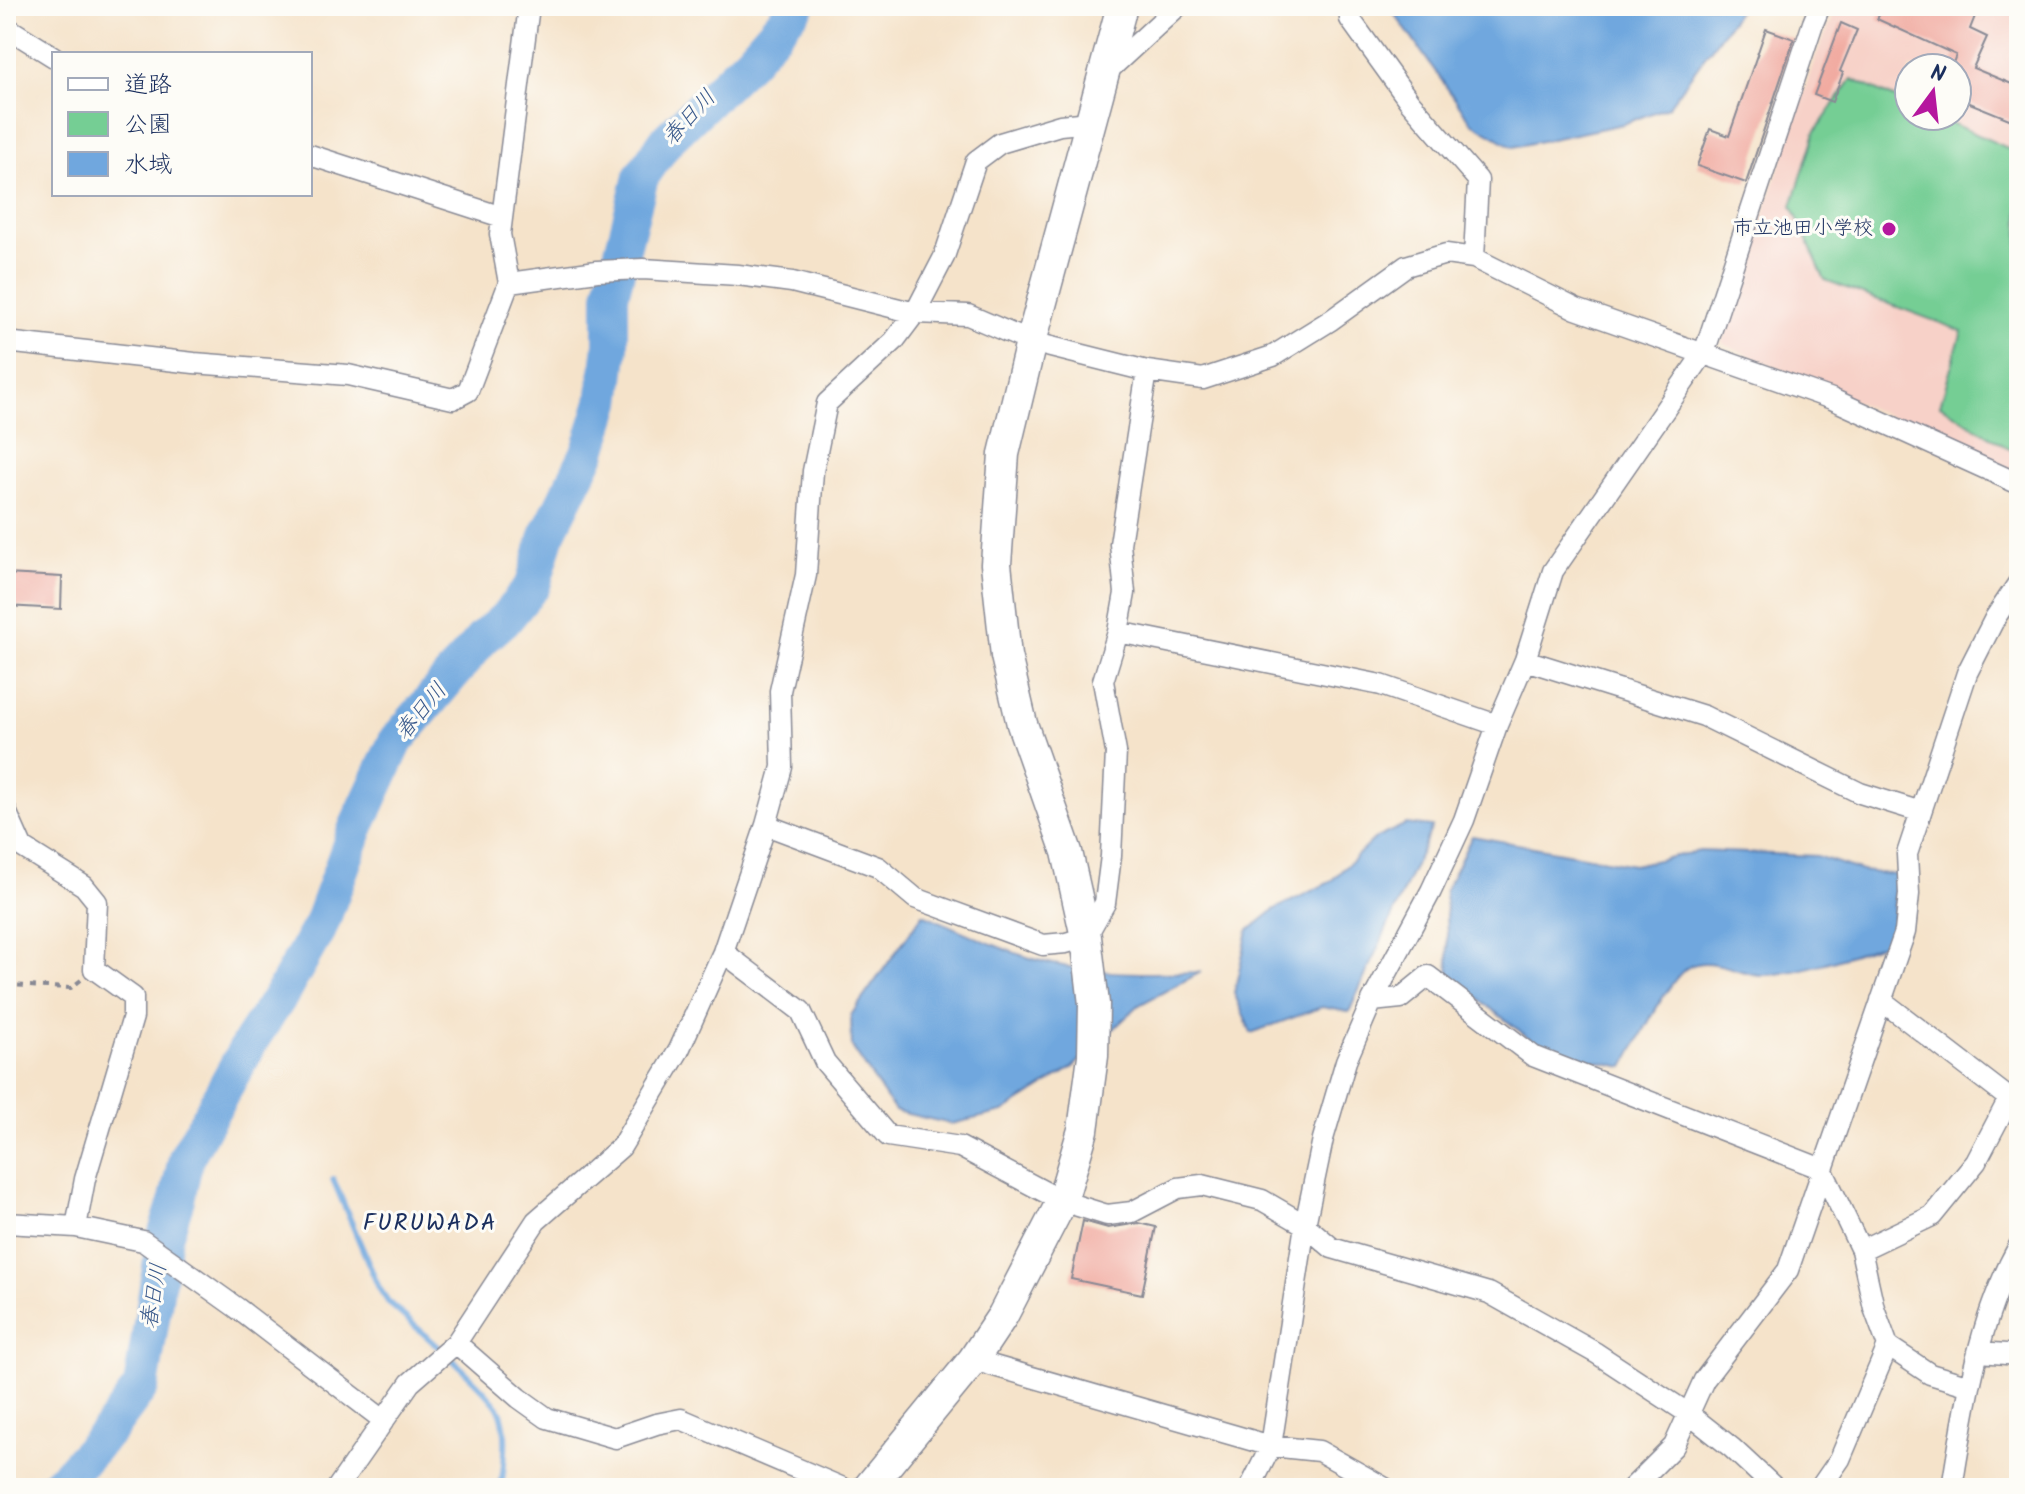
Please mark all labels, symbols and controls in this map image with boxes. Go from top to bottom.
legend [52,52,312,196]
north arrow [1893,52,1973,132]
text: N [1926,56,1949,94]
text: 道路 [124,66,172,105]
water label: 春日川 [655,82,725,154]
text: 公園 [124,106,172,145]
text: 水域 [124,146,172,185]
place label: 市立池田小学校 [1733,213,1873,245]
marker: 市立池田小学校 [1880,220,1898,238]
water label: 春日川 [387,675,457,749]
district label: FURUWADA [363,1204,497,1243]
water label: 春日川 [133,1261,177,1331]

